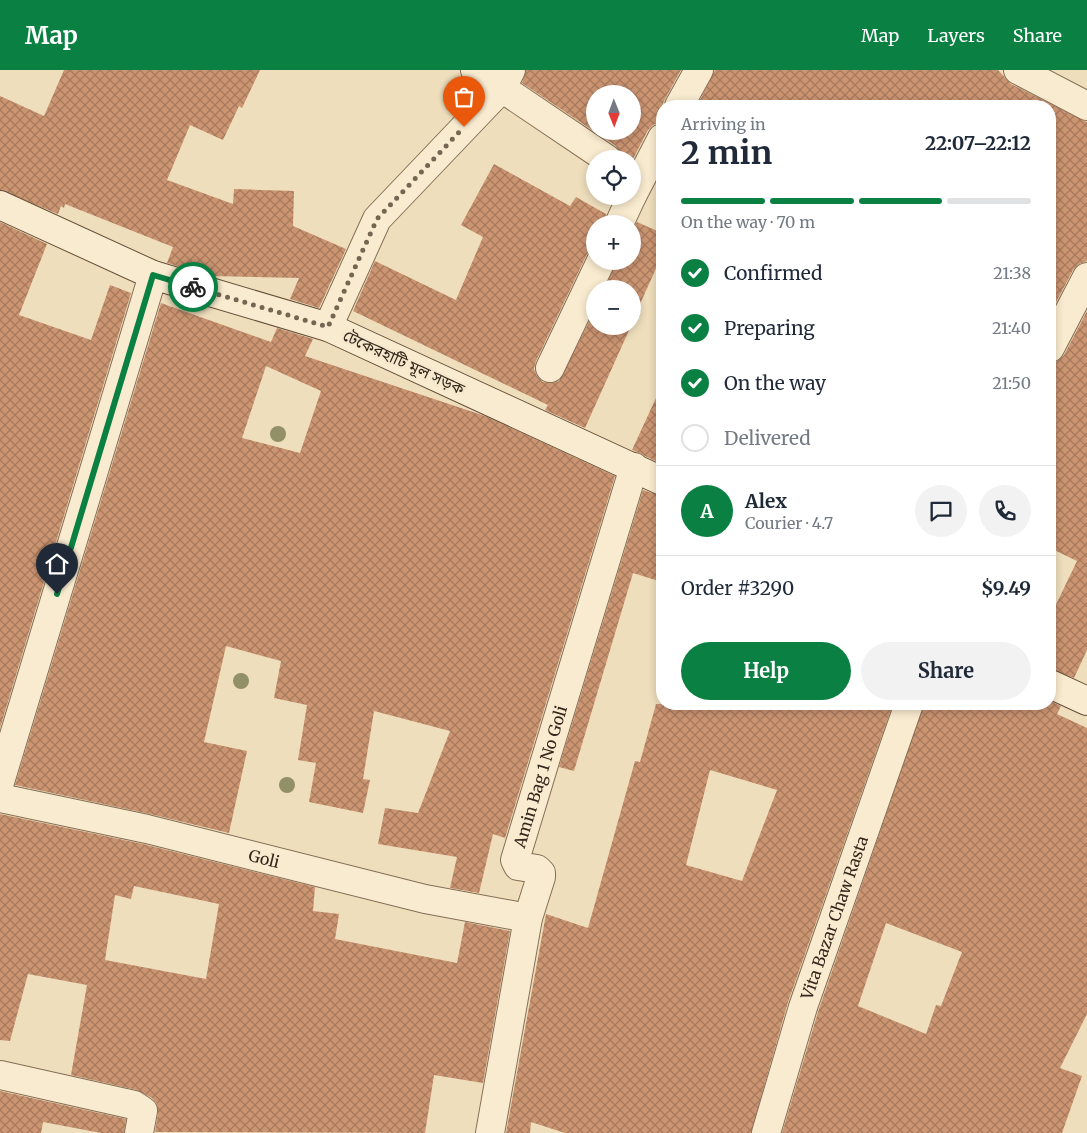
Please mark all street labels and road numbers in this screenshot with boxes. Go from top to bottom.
street label: টেকেরহাটি মূল সড়ক [340,325,469,399]
street label: Amin Bag 1 No Goli [509,703,571,851]
street label: Vita Bazar Chaw Rasta [796,833,872,1003]
street label: Goli [246,845,282,872]

